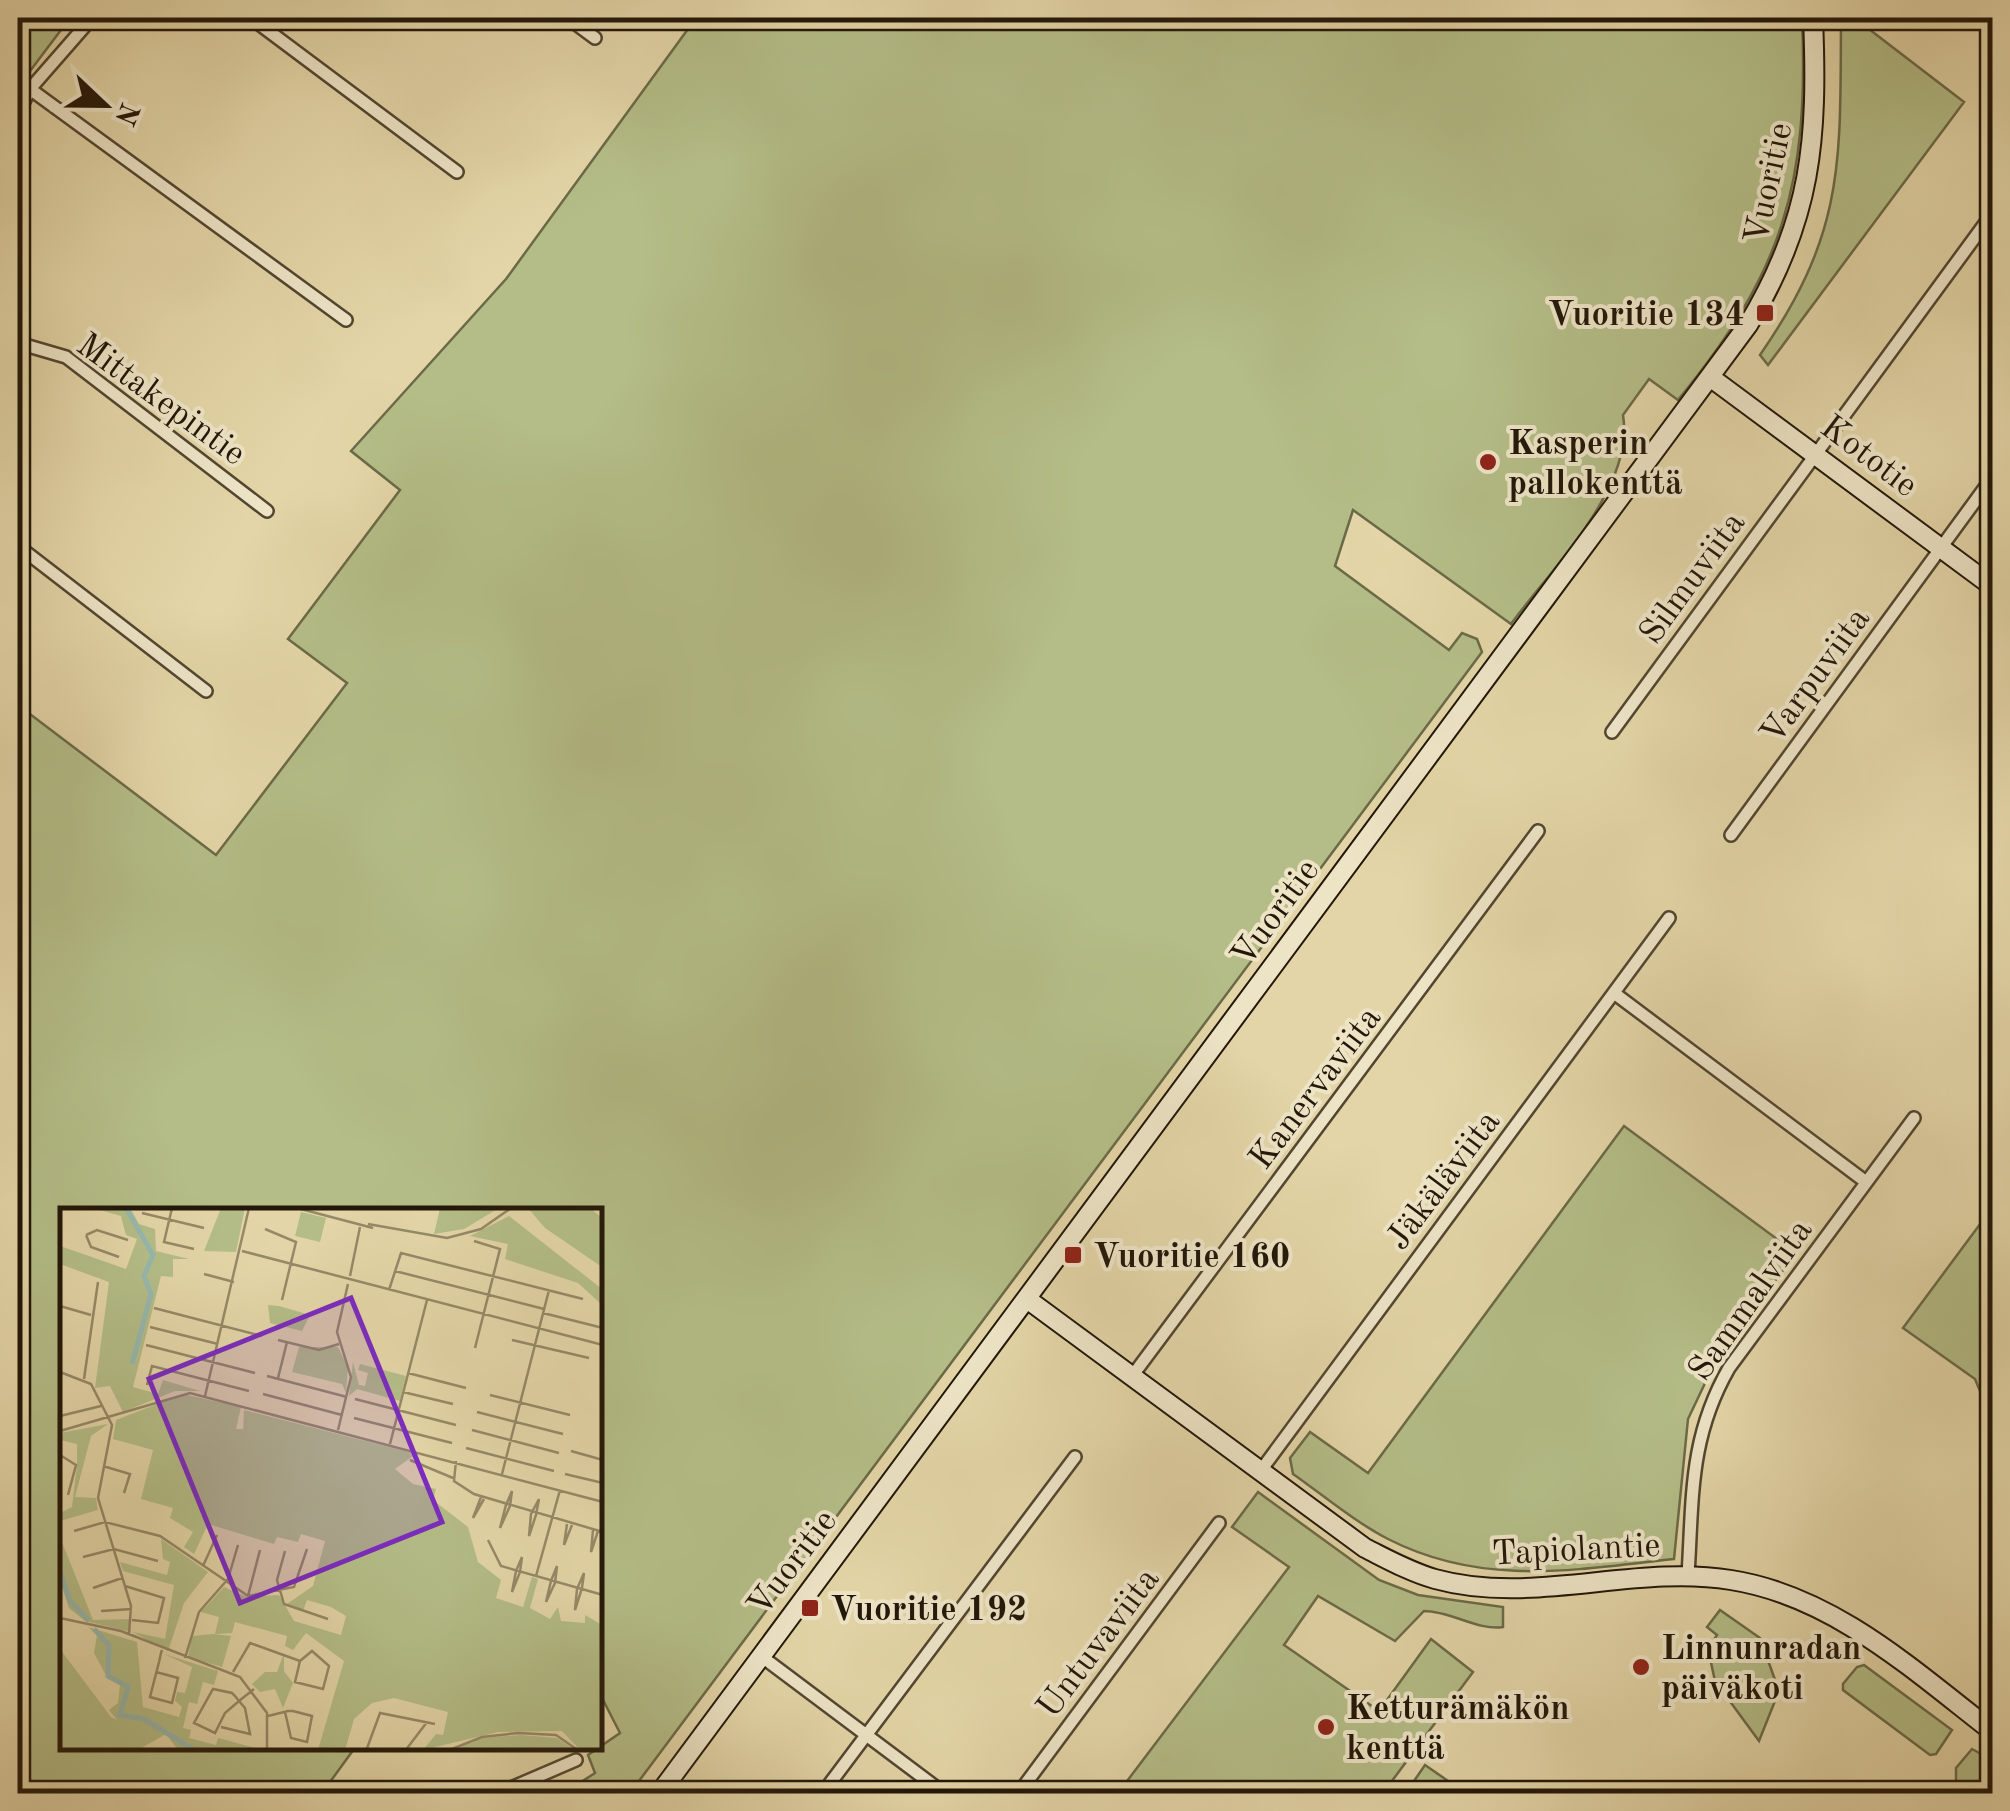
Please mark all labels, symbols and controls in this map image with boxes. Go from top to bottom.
north arrow [55,55,155,155]
text: N [108,98,142,129]
street label: Vuoritie [1740,120,1799,247]
place label: Vuoritie 134 [1548,298,1745,333]
marker: Vuoritie 134 [1754,302,1776,324]
street label: Mittakepintie [70,327,251,473]
street label: Kototie [1814,410,1923,504]
place label: Kasperin pallokenttä [1508,427,1683,502]
marker: Kasperin pallokenttä [1477,451,1499,473]
street label: Silmuviita [1634,506,1752,651]
street label: Varpuviita [1755,602,1877,751]
street label: Vuoritie [1226,853,1326,974]
street label: Kanervaviita [1244,1001,1388,1176]
street label: Jäkäläviita [1381,1104,1507,1257]
inset map [60,1208,602,1751]
street label: Sammalviita [1683,1213,1819,1388]
place label: Vuoritie 160 [1093,1240,1290,1275]
marker: Vuoritie 160 [1062,1244,1084,1266]
street label: Vuoritie [742,1504,844,1623]
street label: Tapiolantie [1491,1529,1661,1572]
street label: Untuvaviita [1032,1562,1166,1725]
place label: Vuoritie 192 [830,1593,1027,1628]
marker: Vuoritie 192 [799,1597,821,1619]
place label: Linnunradan päiväkoti [1661,1632,1861,1707]
marker: Linnunradan päiväkoti [1630,1656,1652,1678]
place label: Ketturämäkön kenttä [1346,1692,1570,1767]
marker: Ketturämäkön kenttä [1315,1716,1337,1738]

